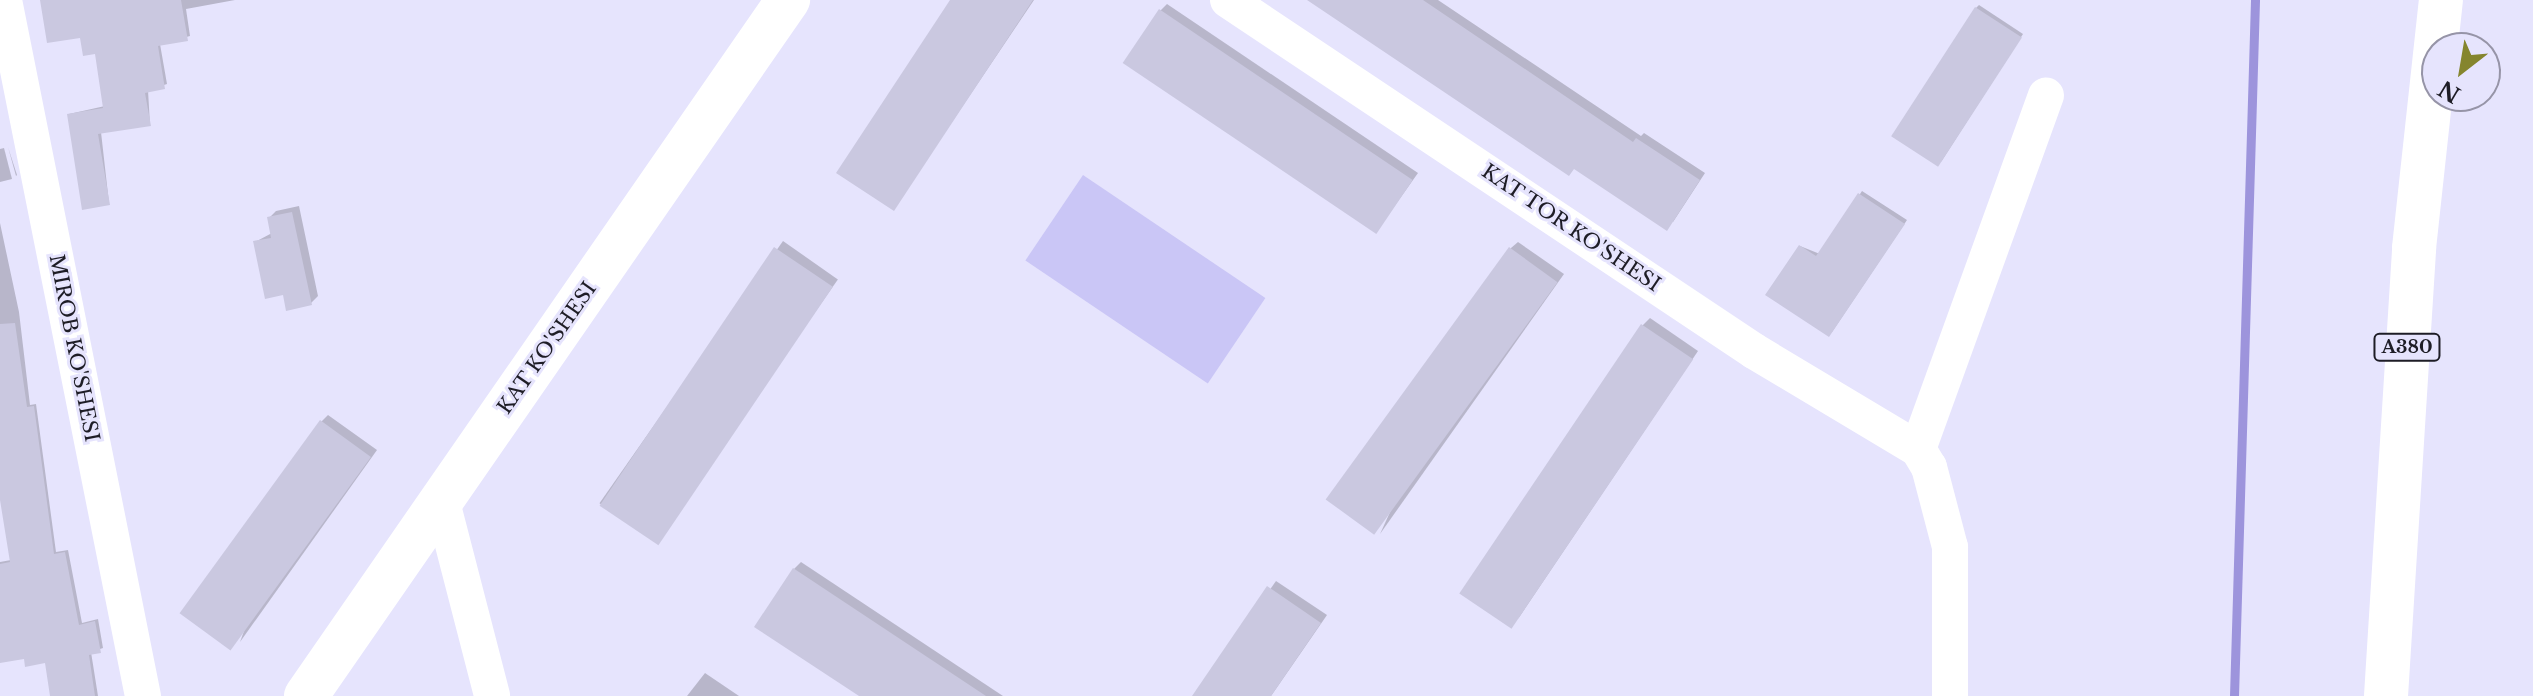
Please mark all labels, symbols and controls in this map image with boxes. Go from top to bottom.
north arrow [2421,32,2501,112]
text: N [2434,74,2465,108]
street label: KAT TOR KO'SHESI [1476,159,1666,297]
street label: MIROB KO'SHESI [44,252,104,444]
street label: KAT KO'SHESI [492,277,602,419]
road number: A380 [2373,333,2441,361]

